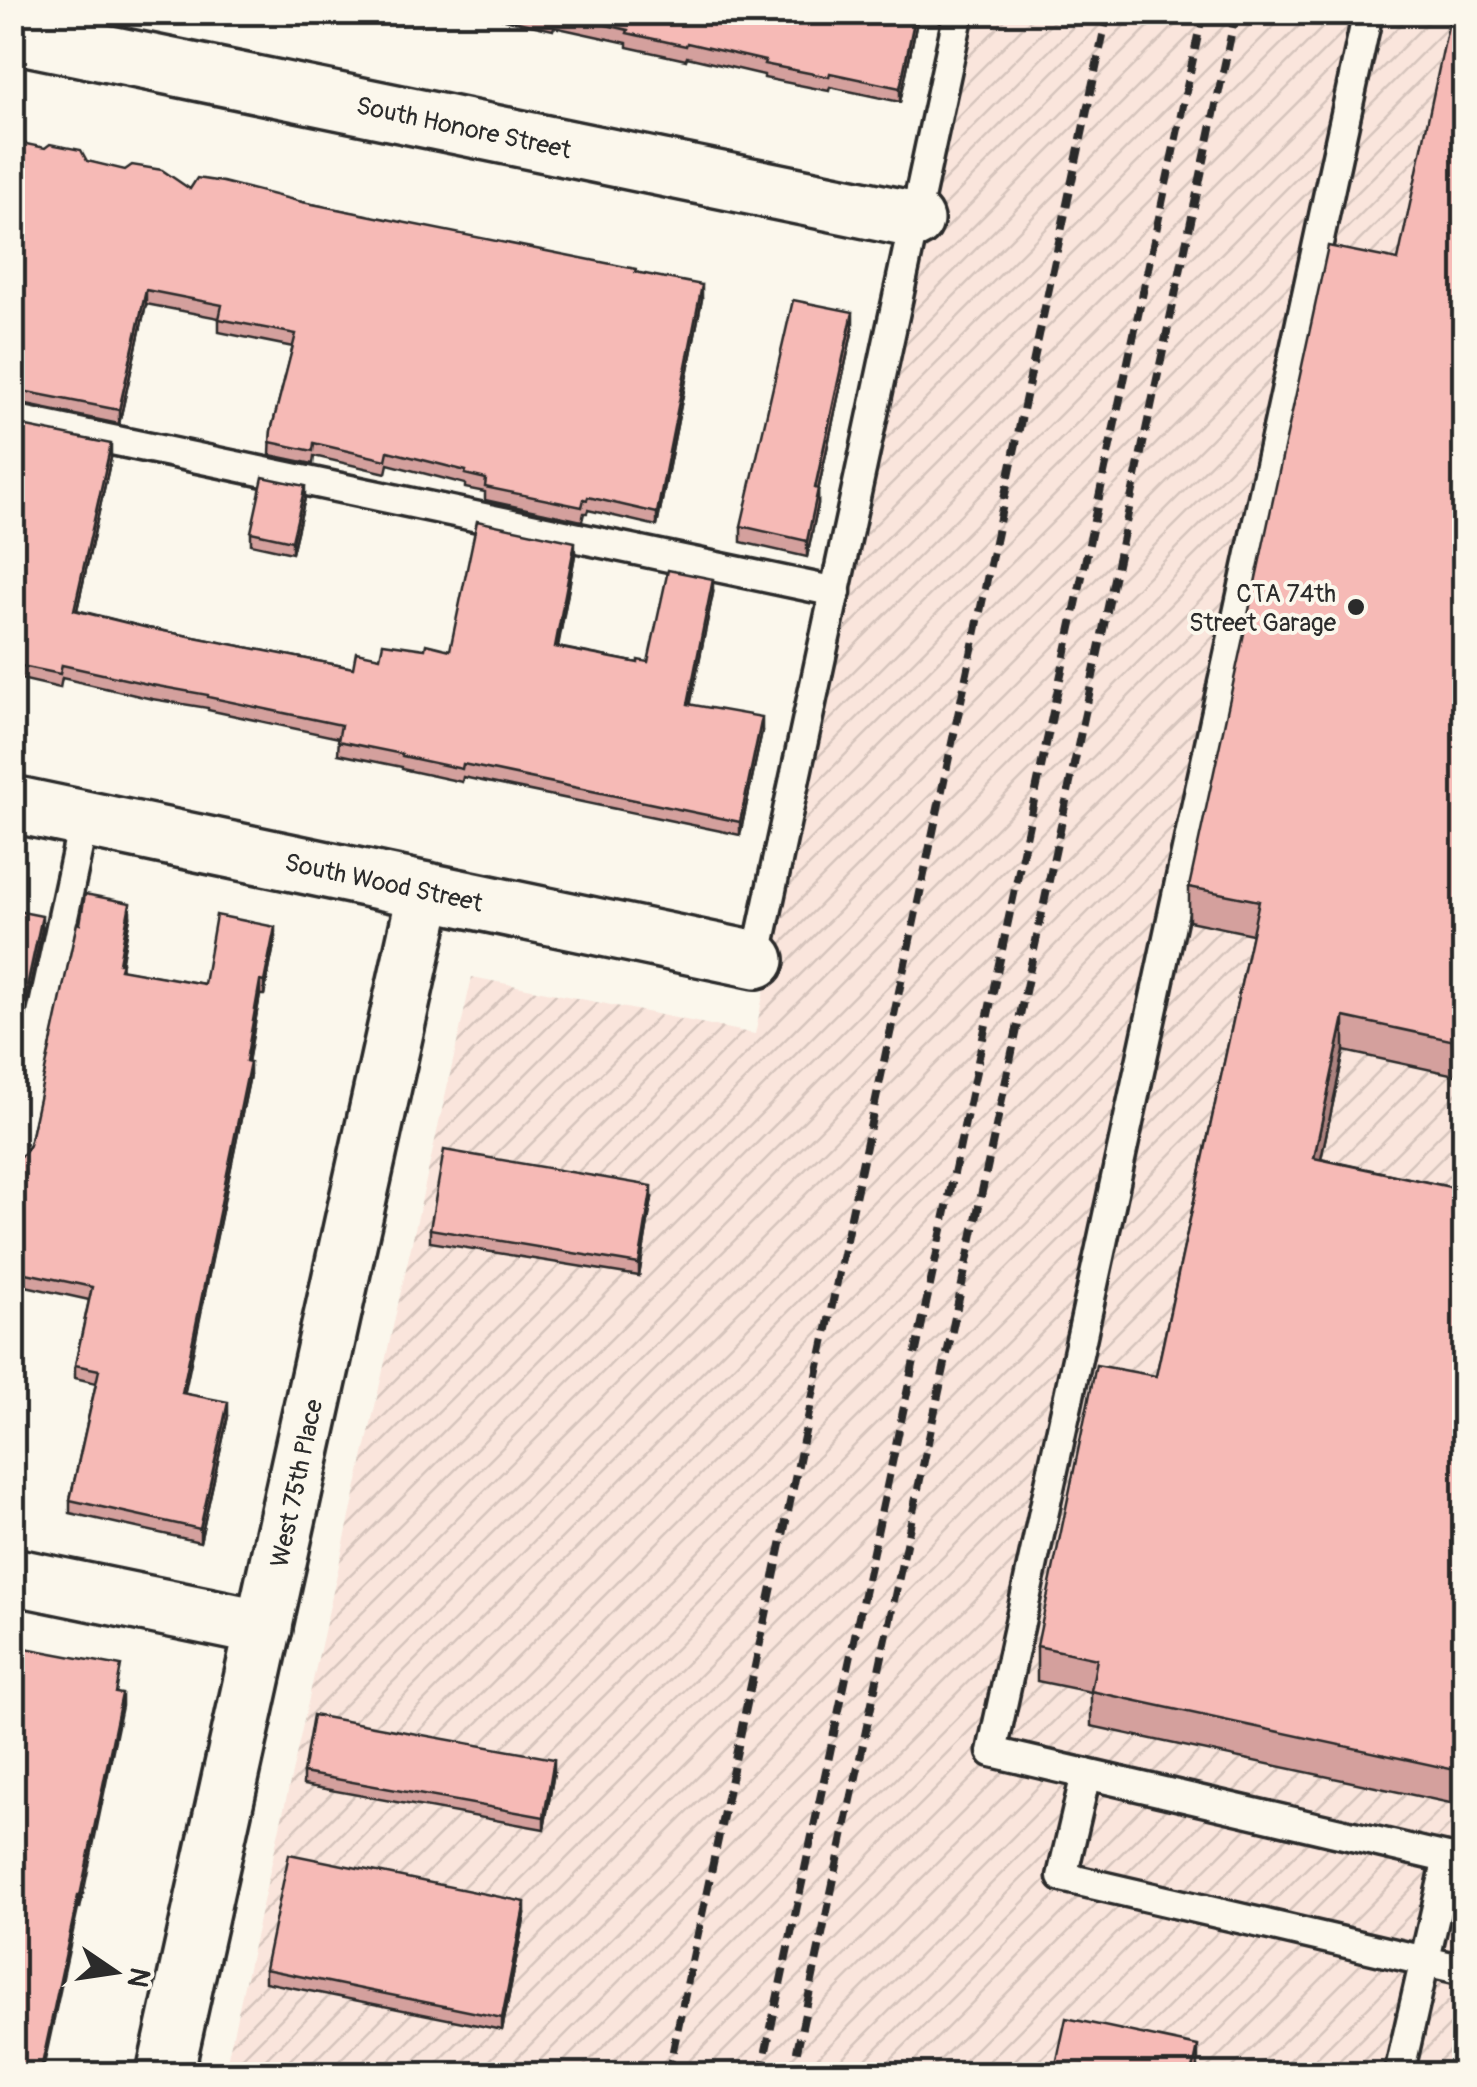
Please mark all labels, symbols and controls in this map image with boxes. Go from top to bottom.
street label: South Honore Street [353,91,575,167]
place label: CTA 74th Street Garage [1189,579,1337,639]
marker: CTA 74th Street Garage [1345,596,1367,618]
street label: South Wood Street [282,847,486,920]
street label: West 75th Place [265,1396,331,1570]
north arrow [65,1922,165,2022]
text: N [119,1964,157,1990]

